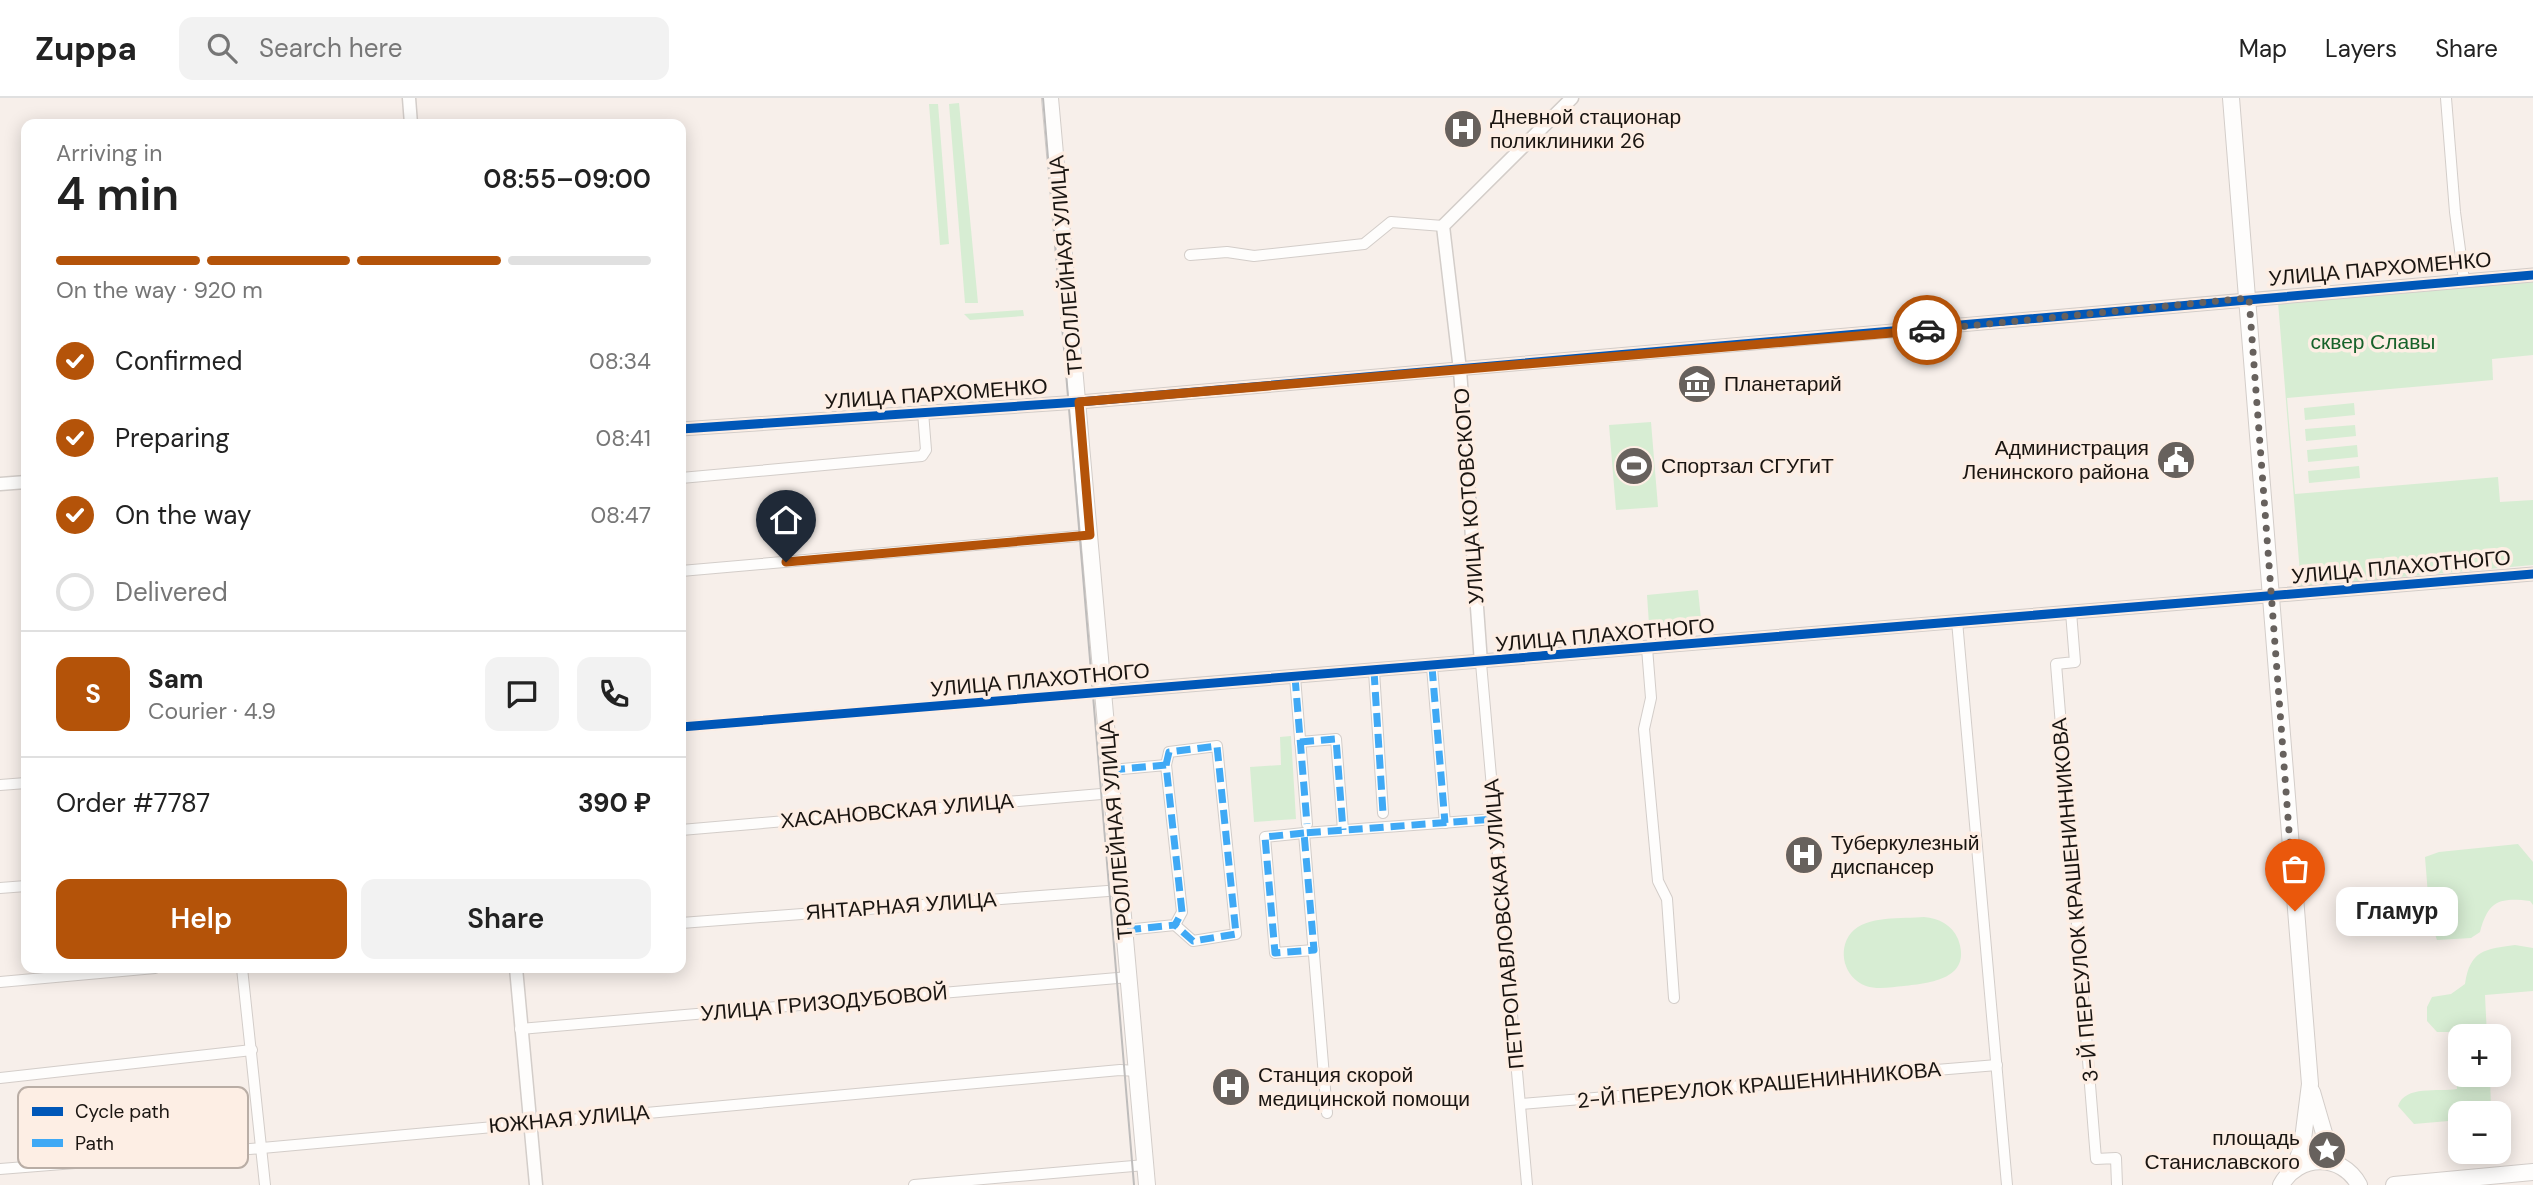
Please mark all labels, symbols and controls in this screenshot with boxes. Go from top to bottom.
search box [179,17,669,80]
text: Zuppa [35,27,137,70]
icon: search [203,29,241,67]
text: Search here [259,31,402,65]
text: Map [2239,33,2287,64]
text: Layers [2325,33,2397,64]
text: Share [2435,33,2498,64]
place label: Дневной стационар поликлиники 26 [1490,103,1681,155]
hospital icon: Дневной стационар поликлиники 26 [1442,108,1484,150]
text: Arriving in [56,138,162,168]
street label: ТРОЛЛЕЙНАЯ УЛИЦА [1042,154,1090,376]
text: 08:55–09:00 [483,162,651,196]
text: 4 min [56,164,179,224]
street label: УЛИЦА ПАРХОМЕНКО [2267,245,2493,293]
text: On the way · 920 m [56,275,263,305]
courier [1892,295,1962,365]
icon: car [1908,311,1946,349]
park label: сквер Славы [2311,328,2435,356]
icon: check [56,342,94,380]
text: Confirmed [115,344,242,378]
text: 08:34 [589,346,651,376]
museum icon: Планетарий [1676,363,1718,405]
place label: Планетарий [1724,370,1842,398]
street label: УЛИЦА ПАРХОМЕНКО [824,372,1048,416]
street label: УЛИЦА КОТОВСКОГО [1447,387,1491,605]
icon: check [56,419,94,457]
text: Preparing [115,421,230,455]
text: 08:41 [596,423,651,453]
place label: Администрация Ленинского района [1963,434,2149,486]
public building icon: Администрация Ленинского района [2155,439,2197,481]
sports icon: Спортзал СГУГиТ [1613,445,1655,487]
place label: Спортзал СГУГиТ [1661,452,1834,480]
pin [756,490,816,562]
icon: check [56,496,94,534]
text: On the way [115,498,251,532]
text: 08:47 [590,500,651,530]
icon: home [767,501,805,539]
street label: УЛИЦА ПЛАХОТНОГО [2290,543,2512,591]
text: Delivered [115,575,228,609]
street label: УЛИЦА ПЛАХОТНОГО [1494,611,1716,659]
street label: УЛИЦА ПЛАХОТНОГО [929,656,1151,704]
button: chat [485,657,559,731]
button: phone [577,657,651,731]
text: Sam [148,662,203,696]
text: S [85,677,101,711]
text: Courier · 4.9 [148,696,276,726]
street label: 3-Й ПЕРЕУЛОК КРАШЕНИННИКОВА [2045,717,2105,1083]
street label: ТРОЛЛЕЙНАЯ УЛИЦА [1092,719,1140,941]
street label: ПЕТРОПАВЛОВСКАЯ УЛИЦА [1477,778,1531,1070]
text: Order #7787 [56,786,210,820]
text: 390 ₽ [578,786,651,820]
street label: ХАСАНОВСКАЯ УЛИЦА [779,787,1015,835]
place label: Туберкулезный диспансер [1831,829,1980,881]
hospital icon: Туберкулезный диспансер [1783,834,1825,876]
pin [2265,839,2325,911]
icon: bag [2276,850,2314,888]
button: Help [56,879,347,959]
button: Share [361,879,651,959]
street label: ЯНТАРНАЯ УЛИЦА [805,885,997,927]
callout: Гламур [2337,886,2460,936]
text: Гламур [2356,896,2438,926]
street label: УЛИЦА ГРИЗОДУБОВОЙ [699,978,949,1028]
map controls [2448,1024,2511,1164]
button: + [2448,1024,2511,1087]
street label: 2-Й ПЕРЕУЛОК КРАШЕНИННИКОВА [1576,1055,1942,1115]
place label: Станция скорой медицинской помощи [1258,1061,1470,1113]
hospital icon: Станция скорой медицинской помощи [1210,1066,1252,1108]
legend [18,1087,248,1168]
street label: ЮЖНАЯ УЛИЦА [488,1098,650,1140]
text: Cycle path [75,1099,170,1124]
button: − [2448,1101,2511,1164]
place label: площадь Станиславского [2145,1124,2300,1176]
place icon: площадь Станиславского [2306,1129,2348,1171]
text: Path [75,1131,114,1156]

